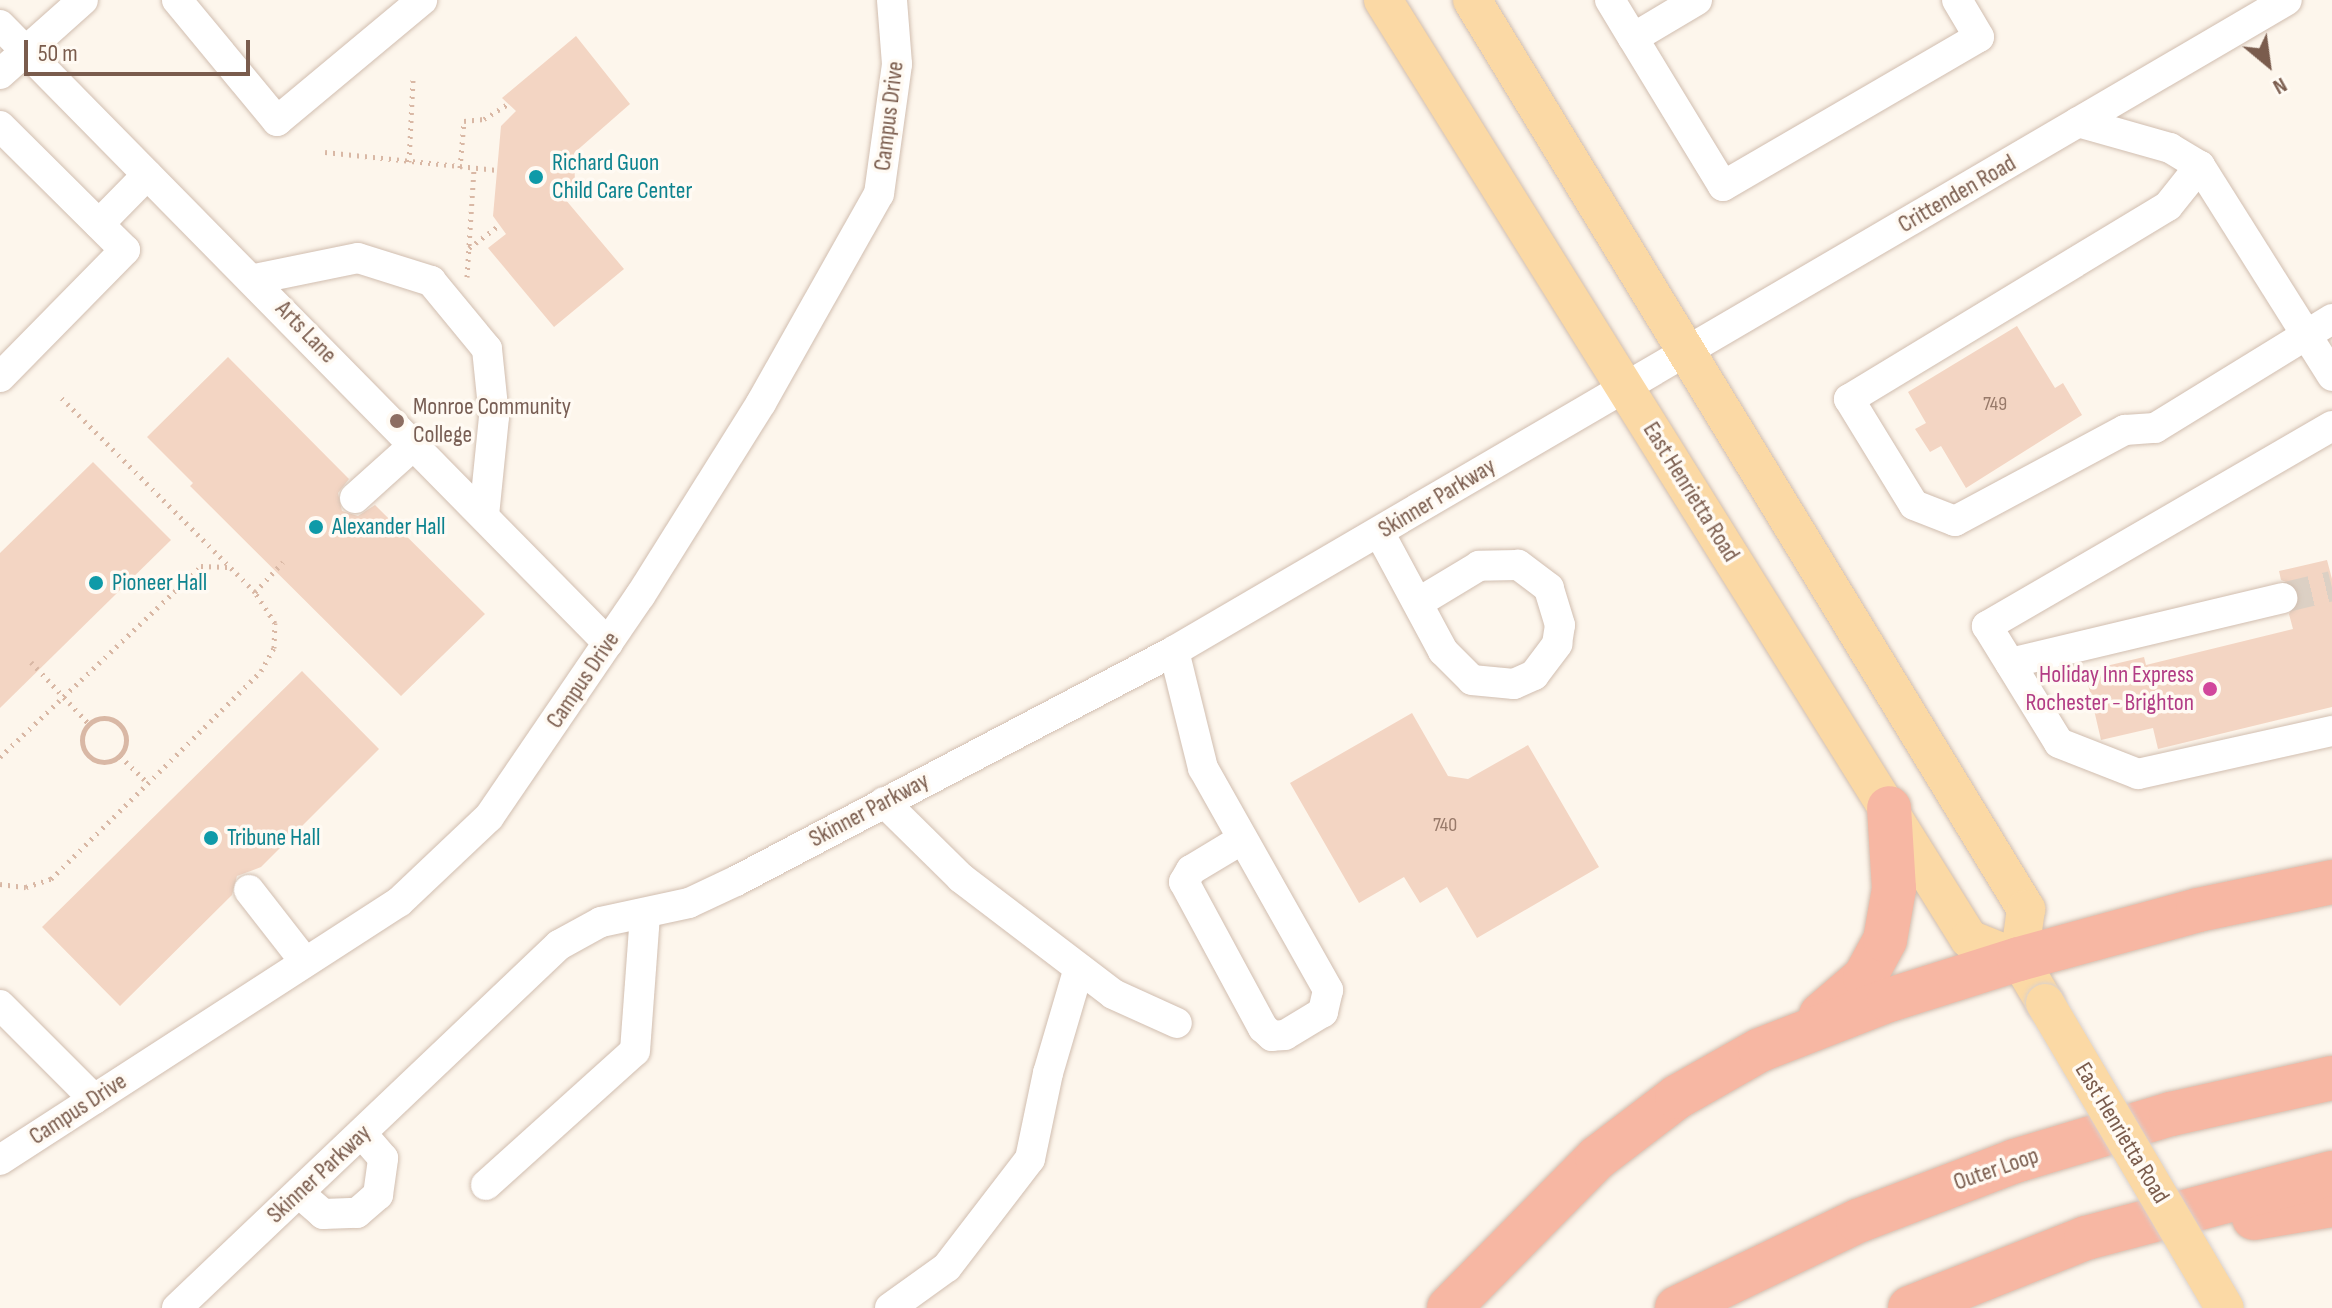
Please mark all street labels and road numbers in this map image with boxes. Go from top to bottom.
street label: Campus Drive [868,60,910,172]
street label: Crittenden Road [1893,149,2021,239]
street label: Arts Lane [269,295,343,369]
street label: East Henrietta Road [1637,417,1745,567]
street label: Skinner Parkway [1373,452,1501,544]
street label: Campus Drive [540,626,626,734]
street label: Skinner Parkway [804,766,934,854]
street label: East Henrietta Road [2069,1057,2175,1209]
street label: Campus Drive [24,1067,132,1151]
street label: Skinner Parkway [261,1119,377,1229]
street label: Outer Loop [1950,1141,2042,1197]

